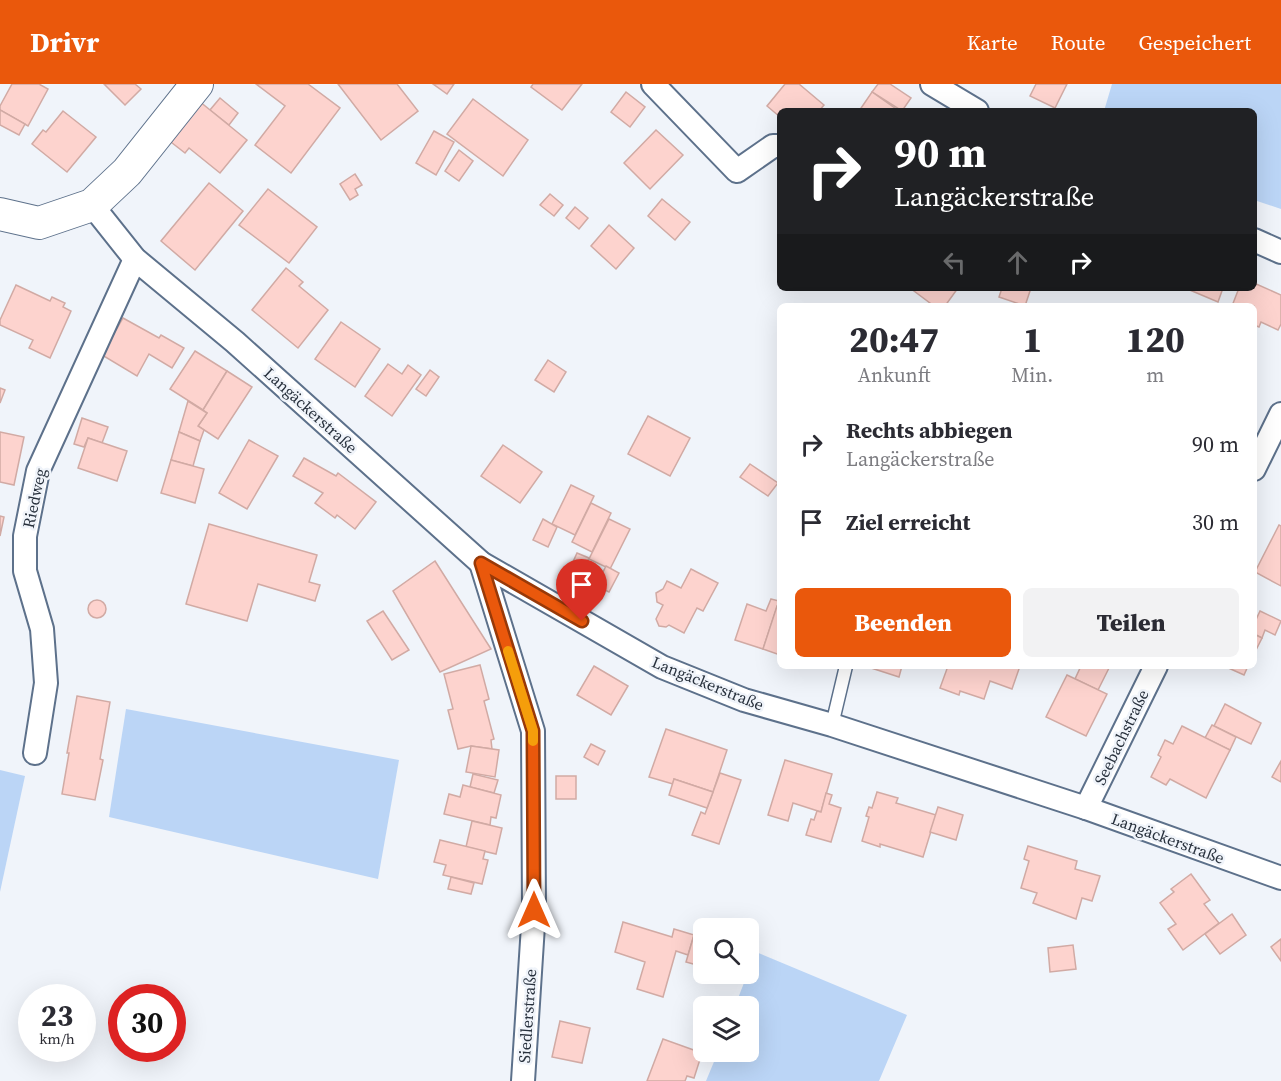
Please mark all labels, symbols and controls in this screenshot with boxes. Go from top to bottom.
text: Drivr [30,23,99,61]
text: Karte [967,28,1018,57]
text: Route [1051,28,1105,57]
text: Gespeichert [1138,28,1251,57]
text: 90 m [894,123,987,181]
icon: right [795,132,873,210]
text: Langäckerstraße [894,178,1094,215]
icon: left [938,246,971,279]
icon: ahead [1001,246,1034,279]
icon: right [1064,246,1097,279]
text: 20:47 [849,315,939,364]
text: 1 [1022,315,1042,364]
text: 120 [1125,315,1185,364]
text: Ankunft [858,361,931,389]
text: Min. [1011,361,1053,389]
text: m [1146,361,1164,389]
street label: Langäckerstraße [260,362,362,458]
text: Rechts abbiegen [846,415,1013,445]
icon: right [795,428,828,461]
text: 90 m [1192,429,1239,459]
text: Langäckerstraße [846,445,994,473]
street label: Riedweg [17,466,51,530]
icon: arrive [795,506,828,539]
text: Ziel erreicht [846,507,970,537]
text: 30 m [1192,507,1239,537]
pin [556,559,607,621]
icon: arrive [565,568,598,601]
button: Beenden [795,588,1011,657]
button: Teilen [1023,588,1239,657]
street label: Langäckerstraße [649,651,767,715]
street label: Seebachstraße [1088,686,1154,788]
street label: Langäckerstraße [1108,807,1228,869]
position arrow [502,878,566,942]
map controls [693,918,759,1062]
button: search [693,918,759,984]
street label: Siedlerstraße [513,968,541,1064]
speed limit sign: 30 [108,984,186,1062]
text: 23 [41,995,73,1036]
button: layers [693,996,759,1062]
text: km/h [39,1028,75,1049]

